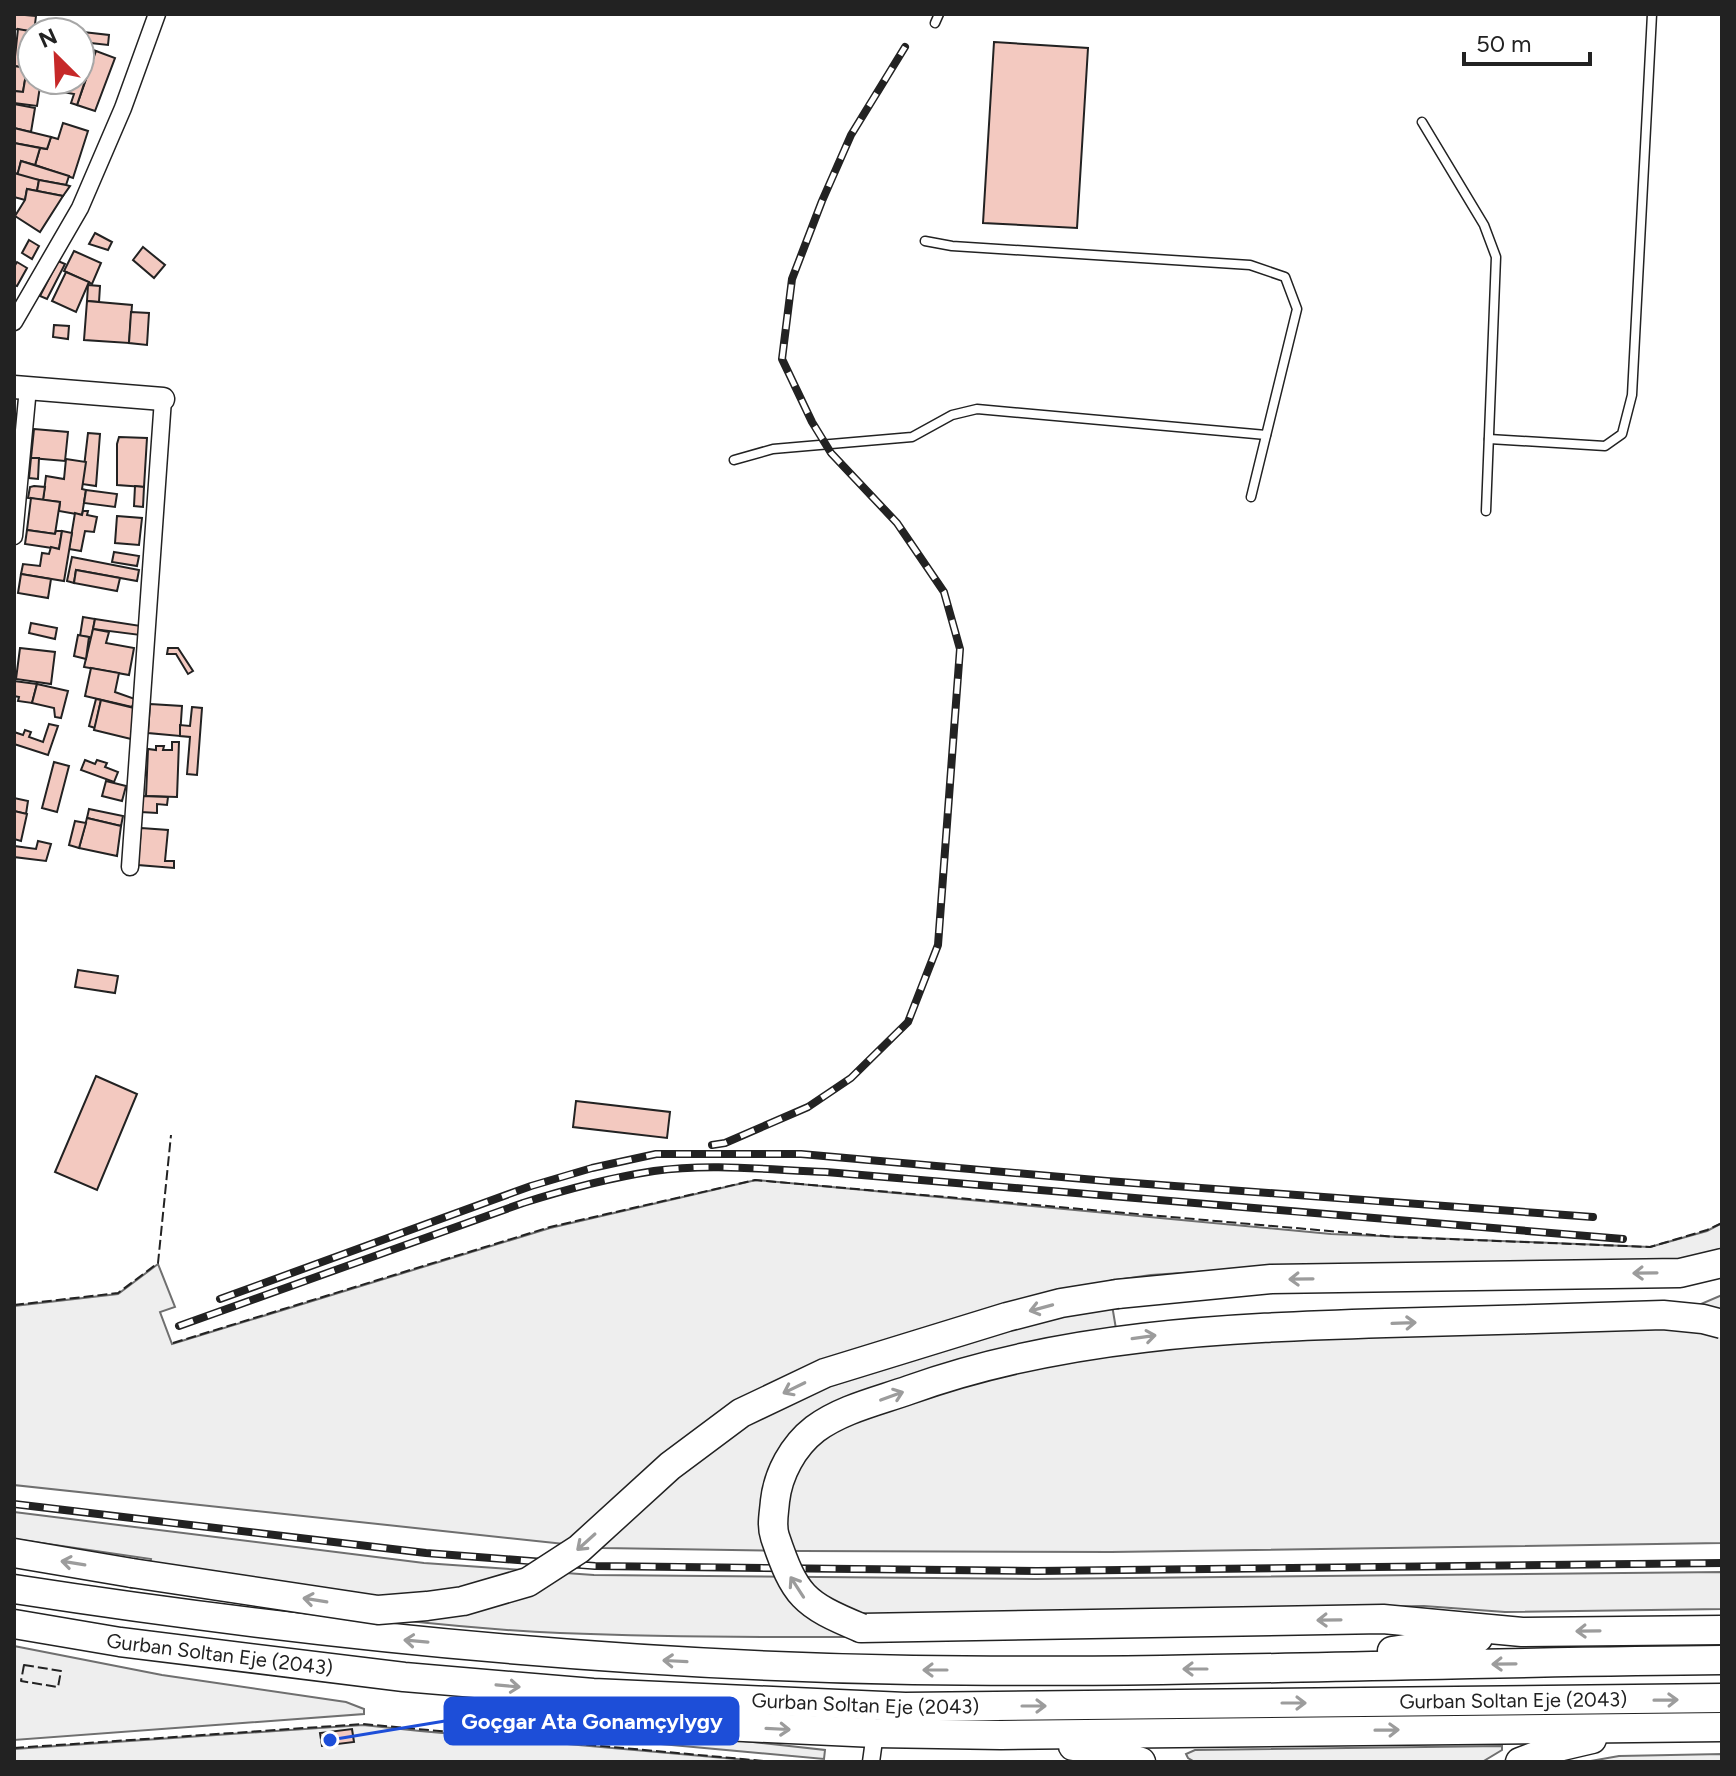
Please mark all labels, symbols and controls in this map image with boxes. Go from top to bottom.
north arrow [16,16,96,96]
scale bar [1464,16,1590,66]
text: N [35,22,61,54]
text: 50 m [1476,29,1532,58]
one-way arrow [1632,1265,1659,1281]
one-way arrow [1288,1271,1315,1286]
one-way arrow [1028,1301,1054,1316]
one-way arrow [1390,1315,1417,1330]
one-way arrow [1131,1329,1157,1344]
one-way arrow [782,1381,806,1396]
one-way arrow [879,1387,904,1402]
one-way arrow [576,1532,596,1550]
one-way arrow [61,1555,86,1570]
one-way arrow [789,1576,806,1598]
one-way arrow [302,1592,328,1607]
one-way arrow [1316,1612,1343,1628]
one-way arrow [1575,1624,1602,1639]
street label: Gurban Soltan Eje (2043) [105,1628,334,1680]
one-way arrow [403,1633,430,1648]
one-way arrow [662,1653,689,1668]
one-way arrow [1491,1656,1518,1672]
one-way arrow [1182,1661,1209,1677]
one-way arrow [922,1662,949,1678]
one-way arrow [494,1679,521,1694]
street label: Gurban Soltan Eje (2043) [1399,1687,1627,1714]
street label: Gurban Soltan Eje (2043) [751,1688,979,1719]
one-way arrow [1652,1692,1679,1707]
one-way arrow [1280,1696,1307,1711]
callout: Goçgar Ata Gonamçylygy [445,1698,738,1744]
one-way arrow [1020,1698,1047,1714]
text: Goçgar Ata Gonamçylygy [461,1708,723,1735]
one-way arrow [764,1721,791,1736]
one-way arrow [1373,1722,1400,1738]

